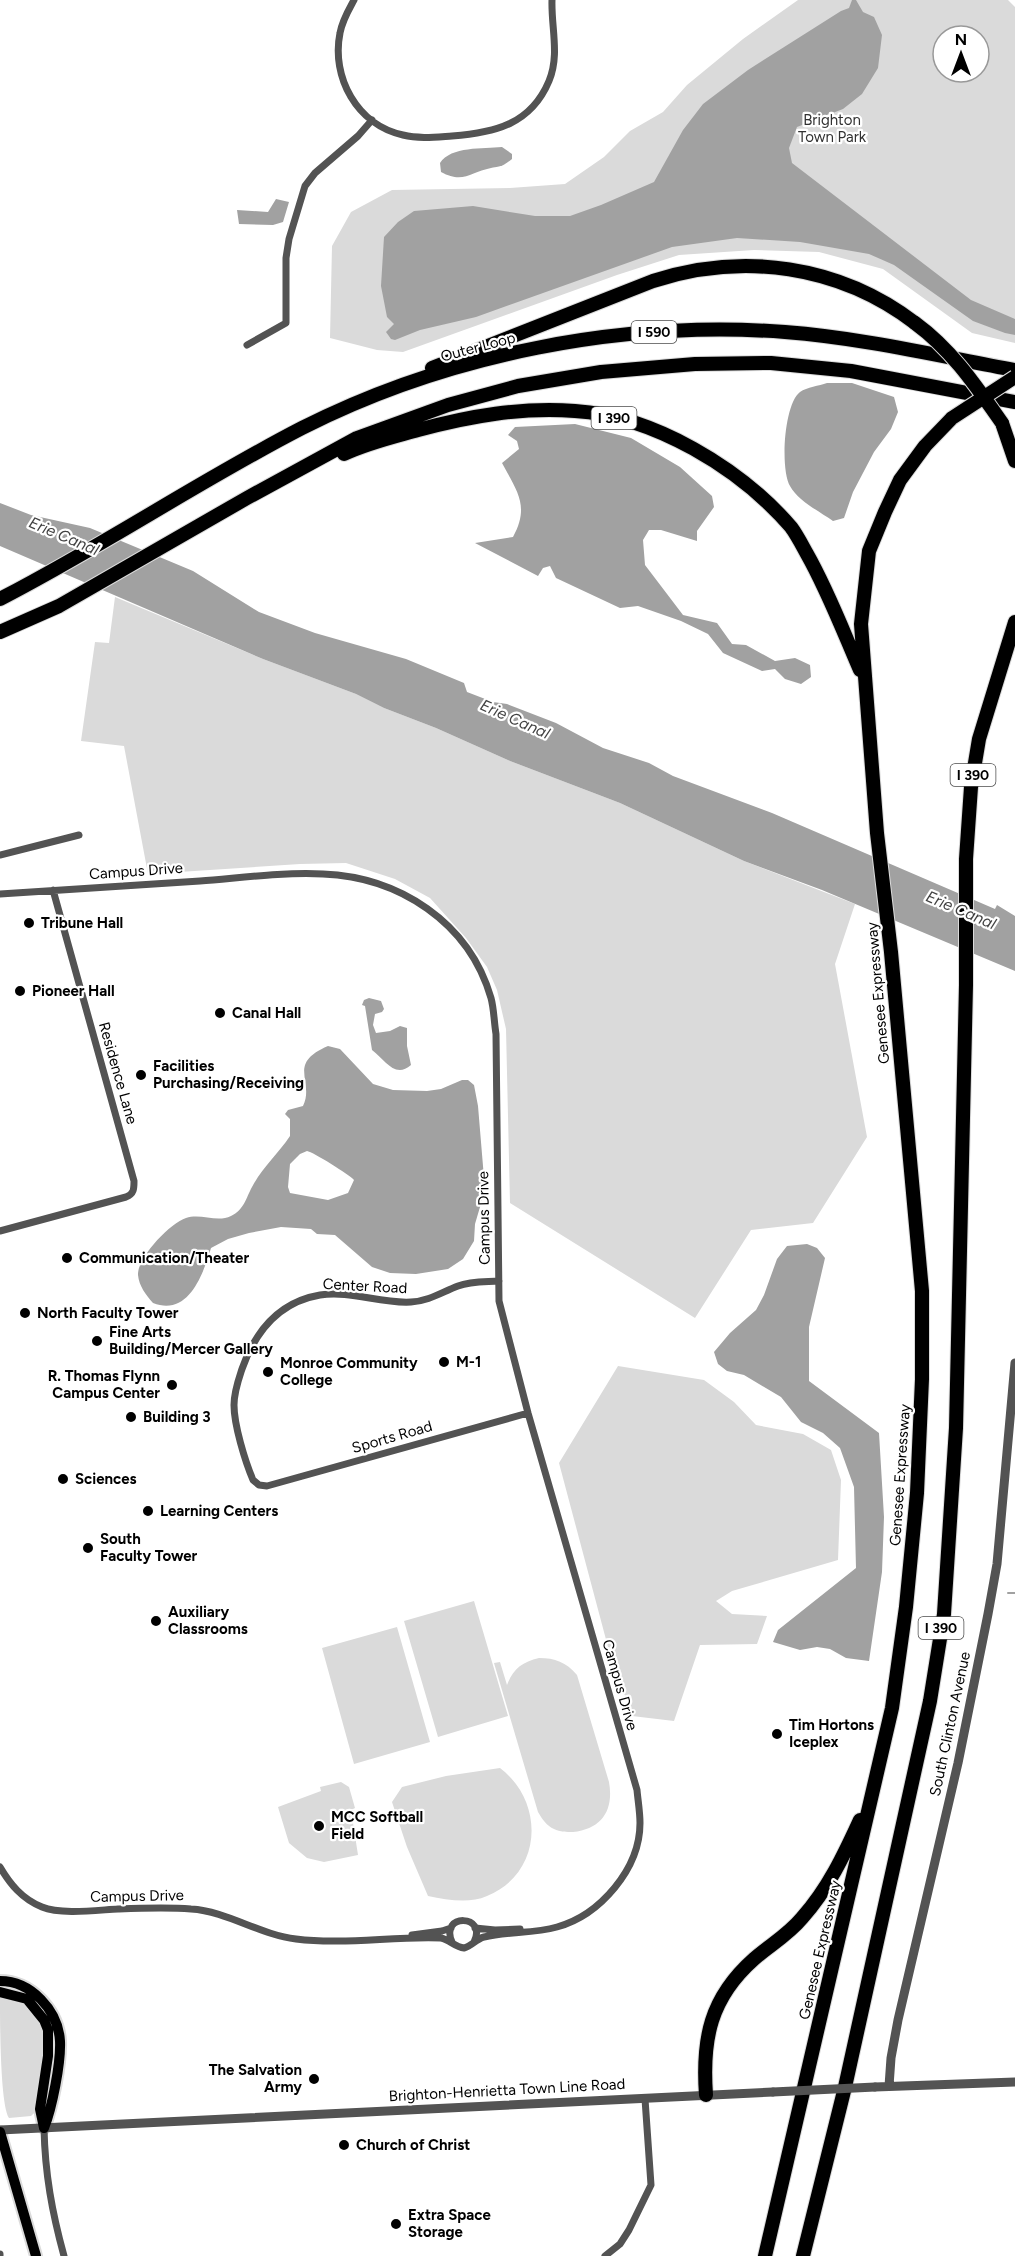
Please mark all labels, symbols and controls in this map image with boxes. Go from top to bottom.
north arrow [931,24,991,84]
text: N [955,30,967,49]
park label: Brighton Town Park [798,111,867,146]
road number: I 590 [632,321,676,343]
street label: Outer Loop [439,328,517,366]
road number: I 390 [592,407,636,429]
water label: Erie Canal [26,513,102,559]
water label: Erie Canal [477,695,553,743]
road number: I 390 [950,764,996,786]
street label: Campus Drive [89,859,183,883]
water label: Erie Canal [923,887,999,933]
place label: Tribune Hall [41,914,123,932]
marker: Tribune Hall [22,916,36,930]
street label: Genesee Expressway [863,921,893,1065]
place label: Pioneer Hall [32,982,115,1000]
marker: Pioneer Hall [13,984,27,998]
place label: Canal Hall [232,1004,301,1022]
marker: Canal Hall [213,1006,227,1020]
street label: Residence Lane [95,1020,141,1126]
place label: Facilities Purchasing/Receiving [153,1057,304,1092]
marker: Facilities Purchasing/Receiving [134,1068,148,1082]
street label: Campus Drive [474,1171,494,1265]
place label: Communication/Theater [79,1249,249,1267]
marker: Communication/Theater [60,1251,74,1265]
street label: Center Road [322,1275,408,1297]
place label: North Faculty Tower [37,1304,179,1322]
marker: North Faculty Tower [18,1306,32,1320]
place label: Fine Arts Building/Mercer Gallery [109,1323,273,1358]
marker: Fine Arts Building/Mercer Gallery [90,1334,104,1348]
place label: M-1 [456,1353,481,1371]
place label: Monroe Community College [280,1354,418,1389]
marker: M-1 [437,1355,451,1369]
marker: Monroe Community College [261,1365,275,1379]
place label: R. Thomas Flynn Campus Center [48,1367,160,1402]
marker: R. Thomas Flynn Campus Center [165,1378,179,1392]
street label: Genesee Expressway [886,1403,914,1547]
place label: Building 3 [143,1408,211,1426]
marker: Building 3 [124,1410,138,1424]
street label: Sports Road [350,1417,434,1457]
place label: Sciences [75,1470,137,1488]
marker: Sciences [56,1472,70,1486]
place label: Learning Centers [160,1502,278,1520]
marker: Learning Centers [141,1504,155,1518]
place label: South Faculty Tower [100,1530,198,1565]
marker: South Faculty Tower [81,1541,95,1555]
place label: Auxiliary Classrooms [168,1603,248,1638]
marker: Auxiliary Classrooms [149,1614,163,1628]
road number: I 390 [918,1617,964,1639]
street label: Campus Drive [598,1637,642,1733]
street label: South Clinton Avenue [926,1650,974,1798]
place label: Tim Hortons Iceplex [789,1716,874,1751]
marker: Tim Hortons Iceplex [770,1727,784,1741]
place label: MCC Softball Field [331,1808,423,1843]
marker: MCC Softball Field [312,1819,326,1833]
street label: Genesee Expressway [795,1879,845,2021]
street label: Campus Drive [90,1886,184,1906]
place label: The Salvation Army [209,2061,302,2096]
marker: The Salvation Army [307,2072,321,2086]
street label: Brighton-Henrietta Town Line Road [388,2075,626,2105]
place label: Church of Christ [356,2136,470,2154]
marker: Church of Christ [337,2138,351,2152]
place label: Extra Space Storage [408,2206,491,2241]
marker: Extra Space Storage [389,2217,403,2231]

